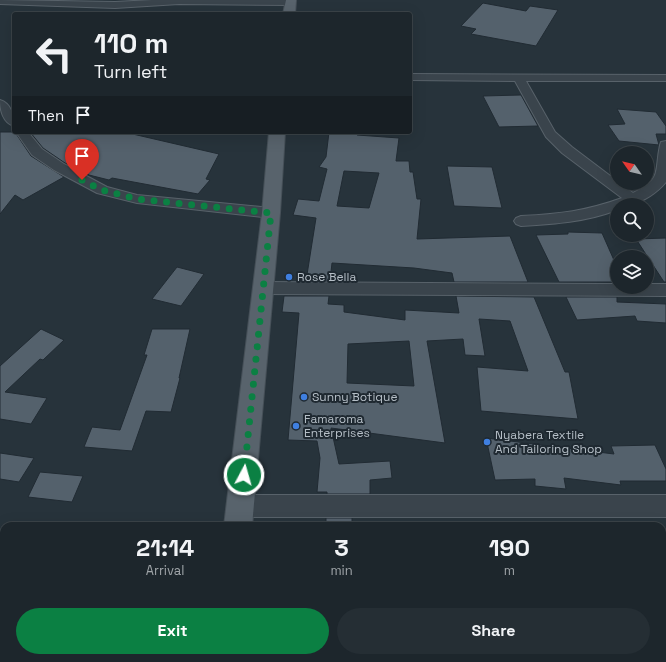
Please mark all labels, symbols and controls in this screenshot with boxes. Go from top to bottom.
text: 110 m [94,25,168,61]
icon: left [28,28,80,80]
text: Turn left [94,60,167,83]
icon: arrive [72,104,94,126]
text: Then [28,106,64,125]
pin [65,139,99,180]
icon: arrive [71,145,93,167]
north arrow [610,146,654,190]
map controls [610,146,654,294]
button: search [610,198,654,242]
button: layers [610,250,654,294]
place label: Rose Bella [297,269,356,285]
marker: Rose Bella [284,272,294,282]
place label: Sunny Botique [312,389,398,405]
marker: Sunny Botique [299,392,309,402]
place label: Famaroma Enterprises [304,411,370,441]
marker: Famaroma Enterprises [291,421,301,431]
place label: Nyabera Textile And Tailoring Shop [495,427,602,457]
marker: Nyabera Textile And Tailoring Shop [482,437,492,447]
position arrow [223,454,265,496]
text: 21:14 [136,532,194,563]
text: 3 [334,532,349,563]
text: 190 [489,532,530,563]
text: Arrival [146,562,185,579]
text: min [330,562,353,579]
text: m [504,562,515,579]
button: Exit [16,608,329,654]
button: Share [337,608,650,654]

